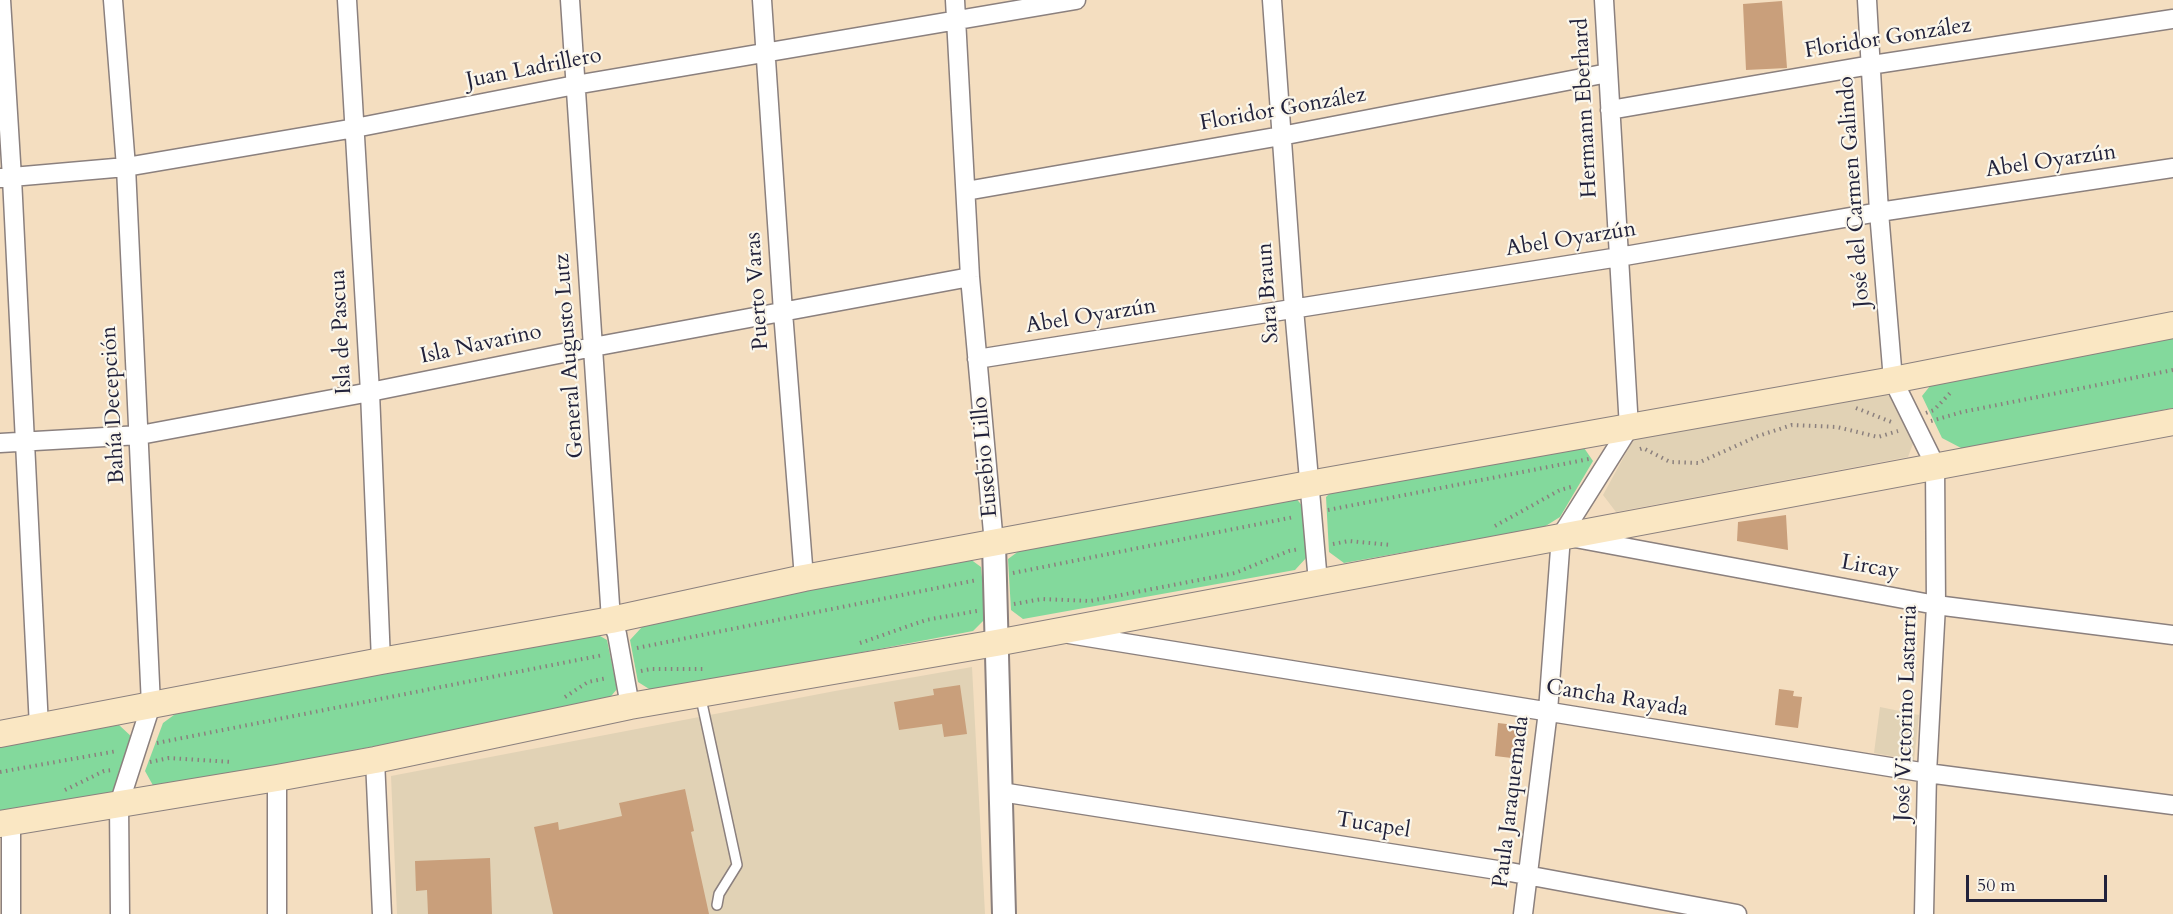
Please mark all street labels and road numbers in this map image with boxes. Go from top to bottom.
street label: Floridor González [1803,13,1973,65]
street label: Hermann Eberhard [1568,17,1604,199]
street label: Juan Ladrillero [464,43,604,95]
street label: José del Carmen Galindo [1834,75,1876,309]
street label: Floridor González [1198,82,1368,138]
street label: Abel Oyarzún [1984,140,2118,184]
street label: Abel Oyarzún [1504,217,1638,263]
street label: Puerto Varas [741,231,775,351]
street label: Sara Braun [1252,242,1286,344]
street label: General Augusto Lutz [550,253,590,459]
street label: Isla de Pascua [326,269,358,395]
street label: Abel Oyarzún [1024,294,1158,340]
street label: Isla Navarino [418,319,544,371]
street label: Bahía Decepción [97,325,131,485]
street label: Eusebio Lillo [968,395,1004,519]
street label: Lircay [1839,550,1901,586]
street label: José Victorino Lastarria [1890,604,1924,822]
street label: Cancha Rayada [1544,675,1690,723]
street label: Paula Jaraquemada [1488,714,1536,890]
street label: Tucapel [1334,807,1412,845]

